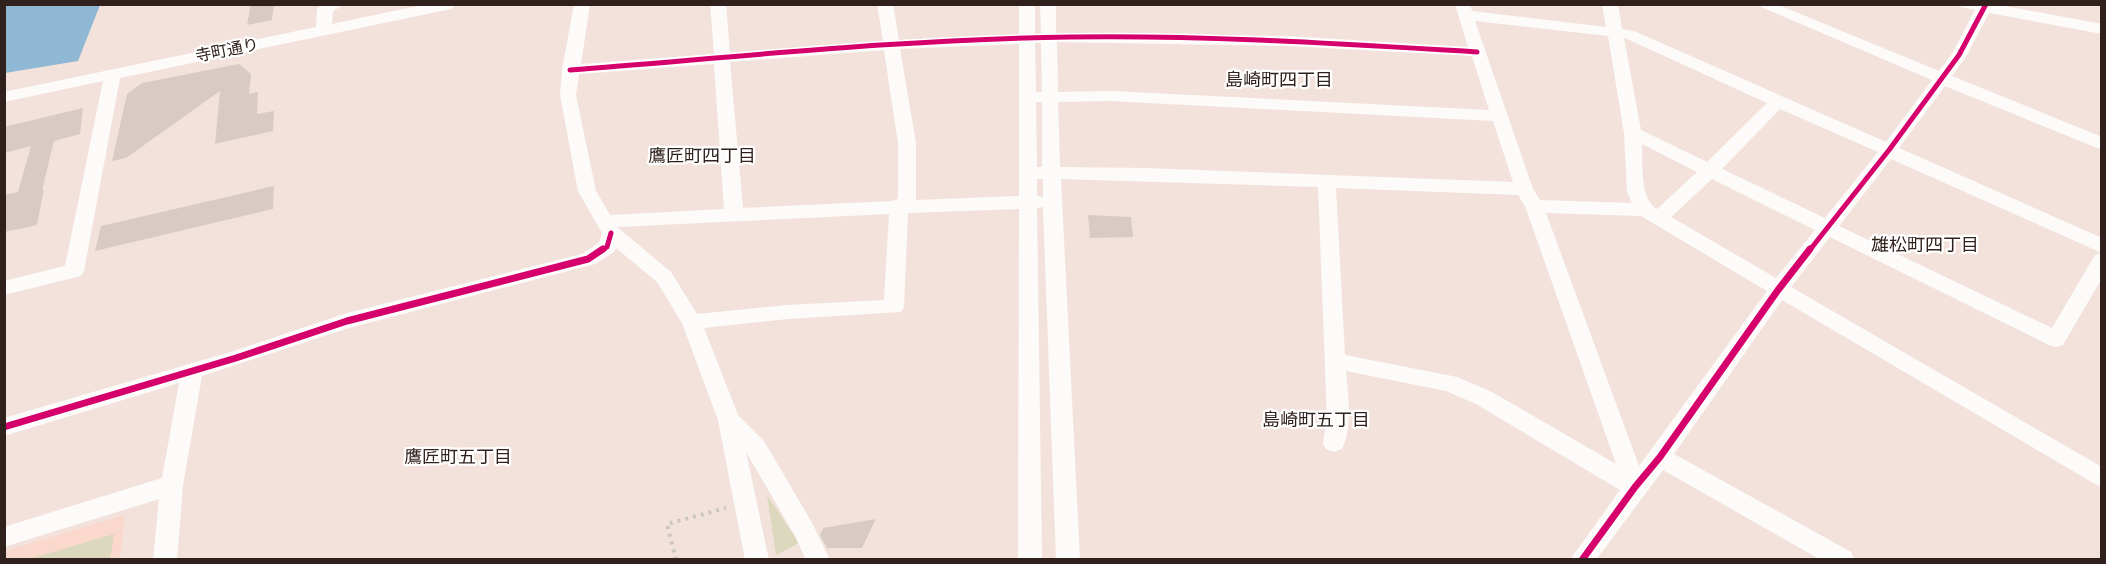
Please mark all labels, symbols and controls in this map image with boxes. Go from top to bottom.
street label: 寺町通り [194,34,260,66]
district label: 島崎町四丁目 [1225,68,1333,91]
district label: 鷹匠町四丁目 [648,144,756,167]
district label: 雄松町四丁目 [1871,233,1979,256]
district label: 島崎町五丁目 [1262,408,1370,431]
district label: 鷹匠町五丁目 [404,445,512,468]

